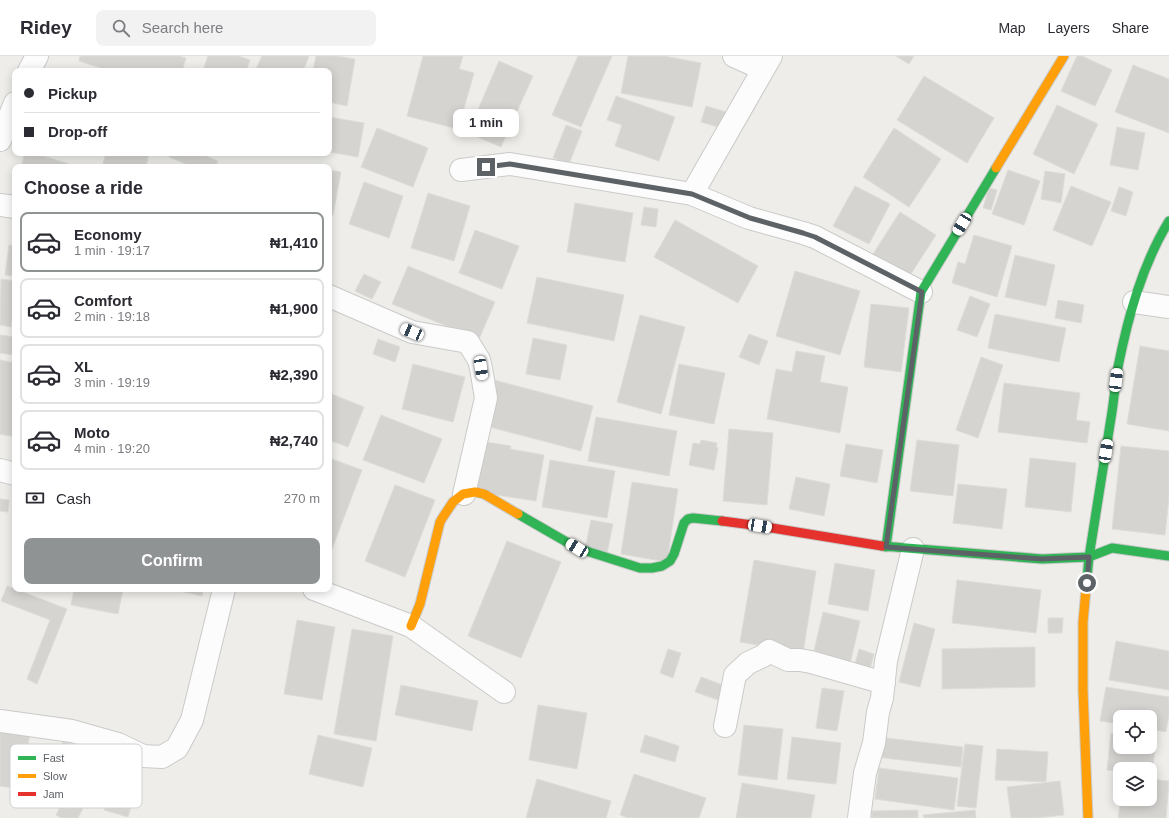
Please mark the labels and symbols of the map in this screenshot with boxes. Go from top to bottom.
callout: 1 min [453,109,519,137]
route end [477,158,495,176]
car [951,211,973,237]
car [399,322,425,342]
car [473,355,489,381]
car [1109,367,1123,393]
car [1098,438,1114,464]
car [747,518,773,534]
car [564,537,590,559]
route start [1078,574,1096,592]
legend [10,744,142,808]
text: Fast [43,752,64,764]
text: Slow [43,770,67,782]
text: Jam [43,788,64,800]

